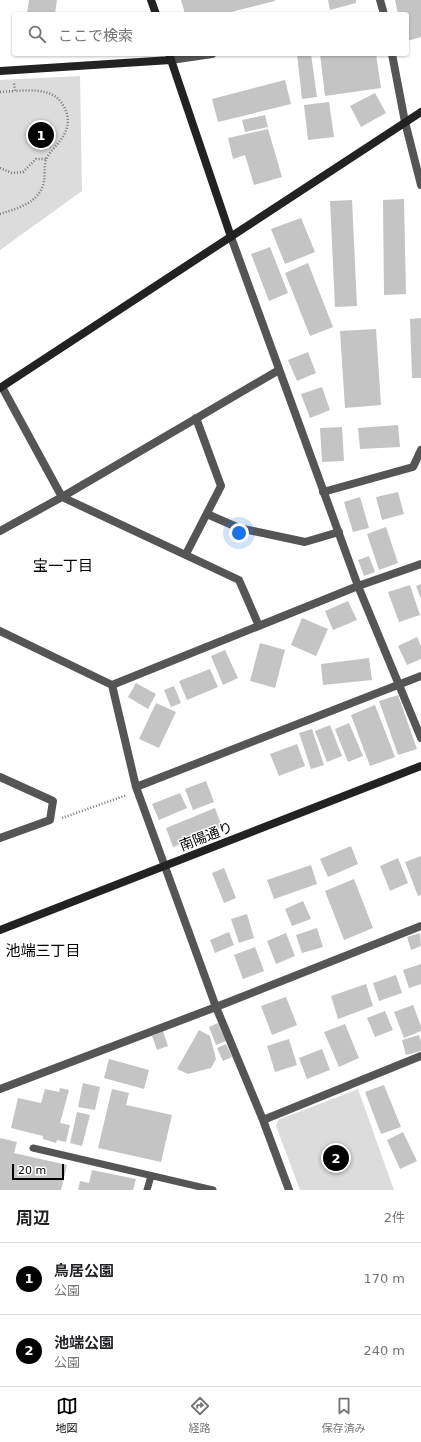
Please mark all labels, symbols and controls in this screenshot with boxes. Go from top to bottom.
search box [12,12,409,56]
icon: search [26,23,48,45]
text: ここで検索 [58,27,133,45]
pin: 1 [28,120,54,150]
your location [229,523,249,543]
district label: 宝一丁目 [33,557,93,575]
street label: 南陽通り [177,818,235,854]
district label: 池端三丁目 [5,942,81,960]
pin: 2 [323,1143,349,1173]
scale bar [12,1162,64,1181]
text: 20 m [18,1164,46,1177]
text: 周辺 [16,1208,50,1228]
text: 2件 [384,1210,405,1225]
text: 鳥居公園 [54,1262,114,1280]
text: 1 [24,1271,34,1286]
text: 170 m [363,1271,405,1286]
text: 公園 [54,1283,80,1298]
text: 池端公園 [54,1334,114,1352]
text: 2 [24,1343,34,1358]
text: 240 m [363,1343,405,1358]
text: 公園 [54,1355,80,1370]
tab: 地図 [56,1395,78,1435]
tab: 経路 [189,1395,211,1435]
tab: 保存済み [322,1395,366,1435]

